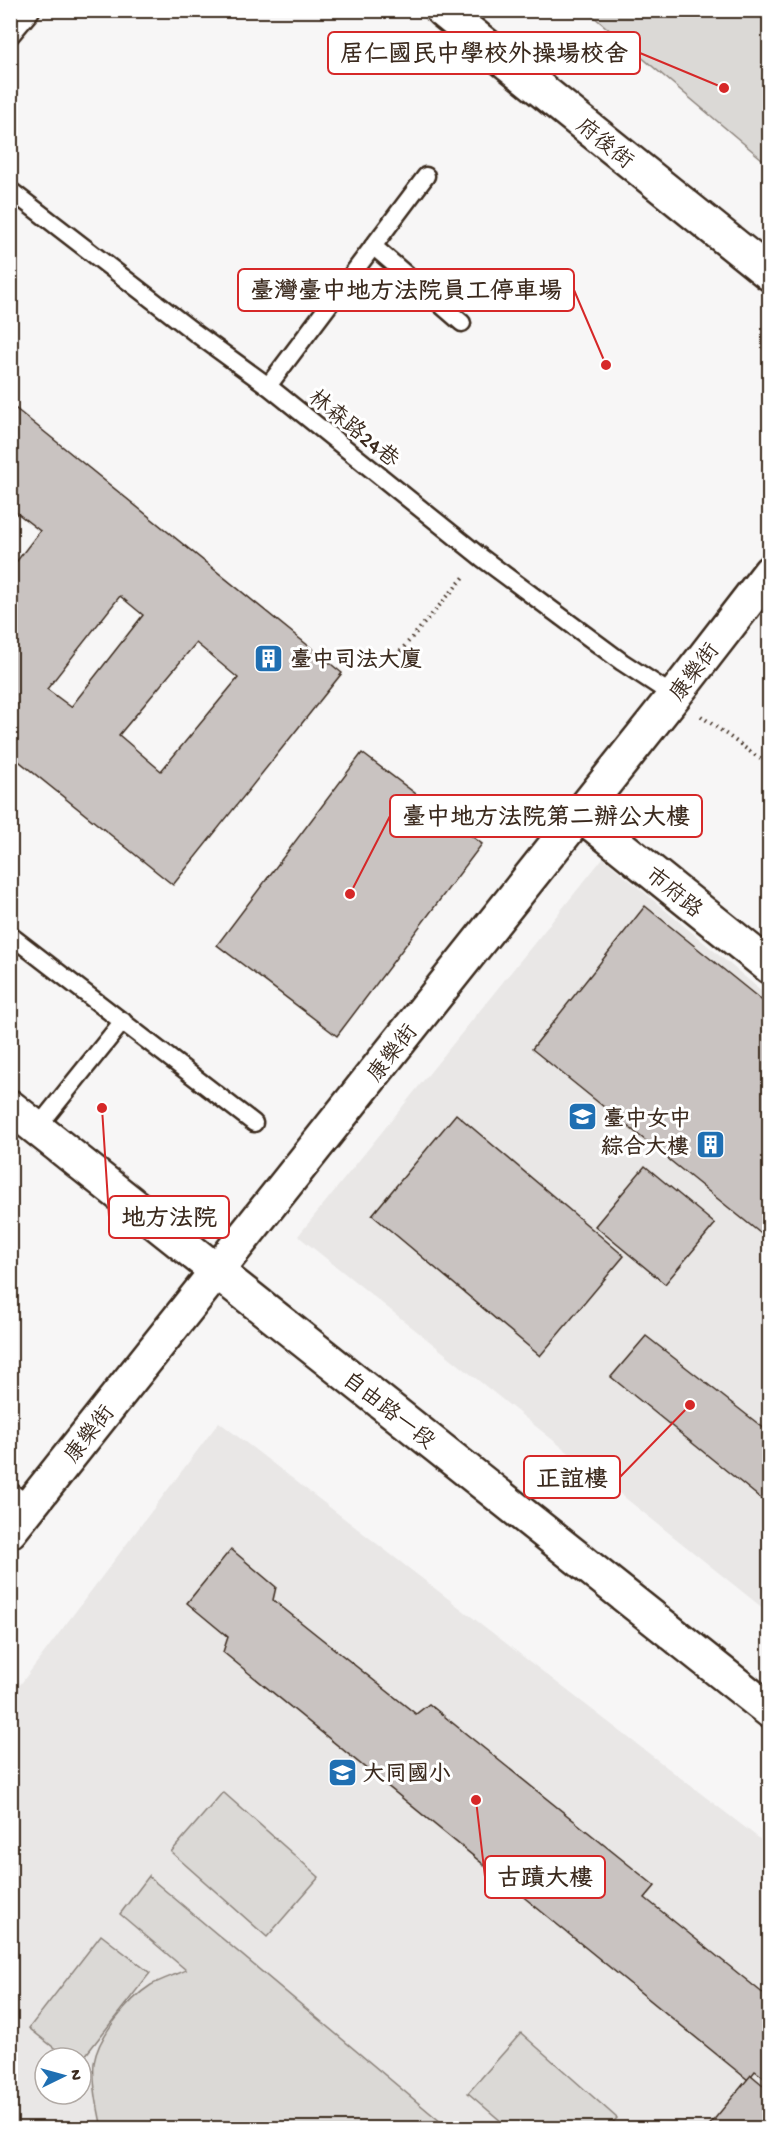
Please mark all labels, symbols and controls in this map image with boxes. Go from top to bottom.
callout: 居仁國民中學校外操場校舍 [328,32,640,74]
text: 居仁國民中學校外操場校舍 [340,41,628,71]
street label: 府後街 [570,113,639,176]
callout: 臺灣臺中地方法院員工停車場 [238,269,574,311]
text: 臺灣臺中地方法院員工停車場 [250,277,562,308]
street label: 林森路24巷 [302,384,404,475]
street label: 康樂街 [664,638,726,708]
building icon: 臺中司法大廈 [253,642,285,674]
place label: 臺中司法大廈 [290,647,422,675]
callout: 臺中地方法院第二辦公大樓 [390,795,702,837]
text: 臺中地方法院第二辦公大樓 [402,804,690,834]
street label: 市府路 [639,862,708,925]
street label: 康樂街 [362,1019,425,1088]
school or university icon: 臺中女中 [566,1101,598,1133]
place label: 臺中女中 [603,1106,691,1134]
building icon: 綜合大樓 [694,1129,726,1161]
place label: 綜合大樓 [601,1134,689,1162]
callout: 地方法院 [109,1196,229,1238]
text: 地方法院 [121,1205,217,1235]
street label: 自由路一段 [336,1366,440,1456]
street label: 康樂街 [59,1400,122,1469]
callout: 正誼樓 [524,1456,620,1498]
text: 正誼樓 [536,1466,608,1496]
school or university icon: 大同國小 [326,1756,358,1788]
place label: 大同國小 [363,1762,451,1789]
callout: 古蹟大樓 [485,1856,605,1898]
text: 古蹟大樓 [497,1865,593,1895]
north arrow [33,2046,93,2106]
text: N [65,2069,84,2082]

